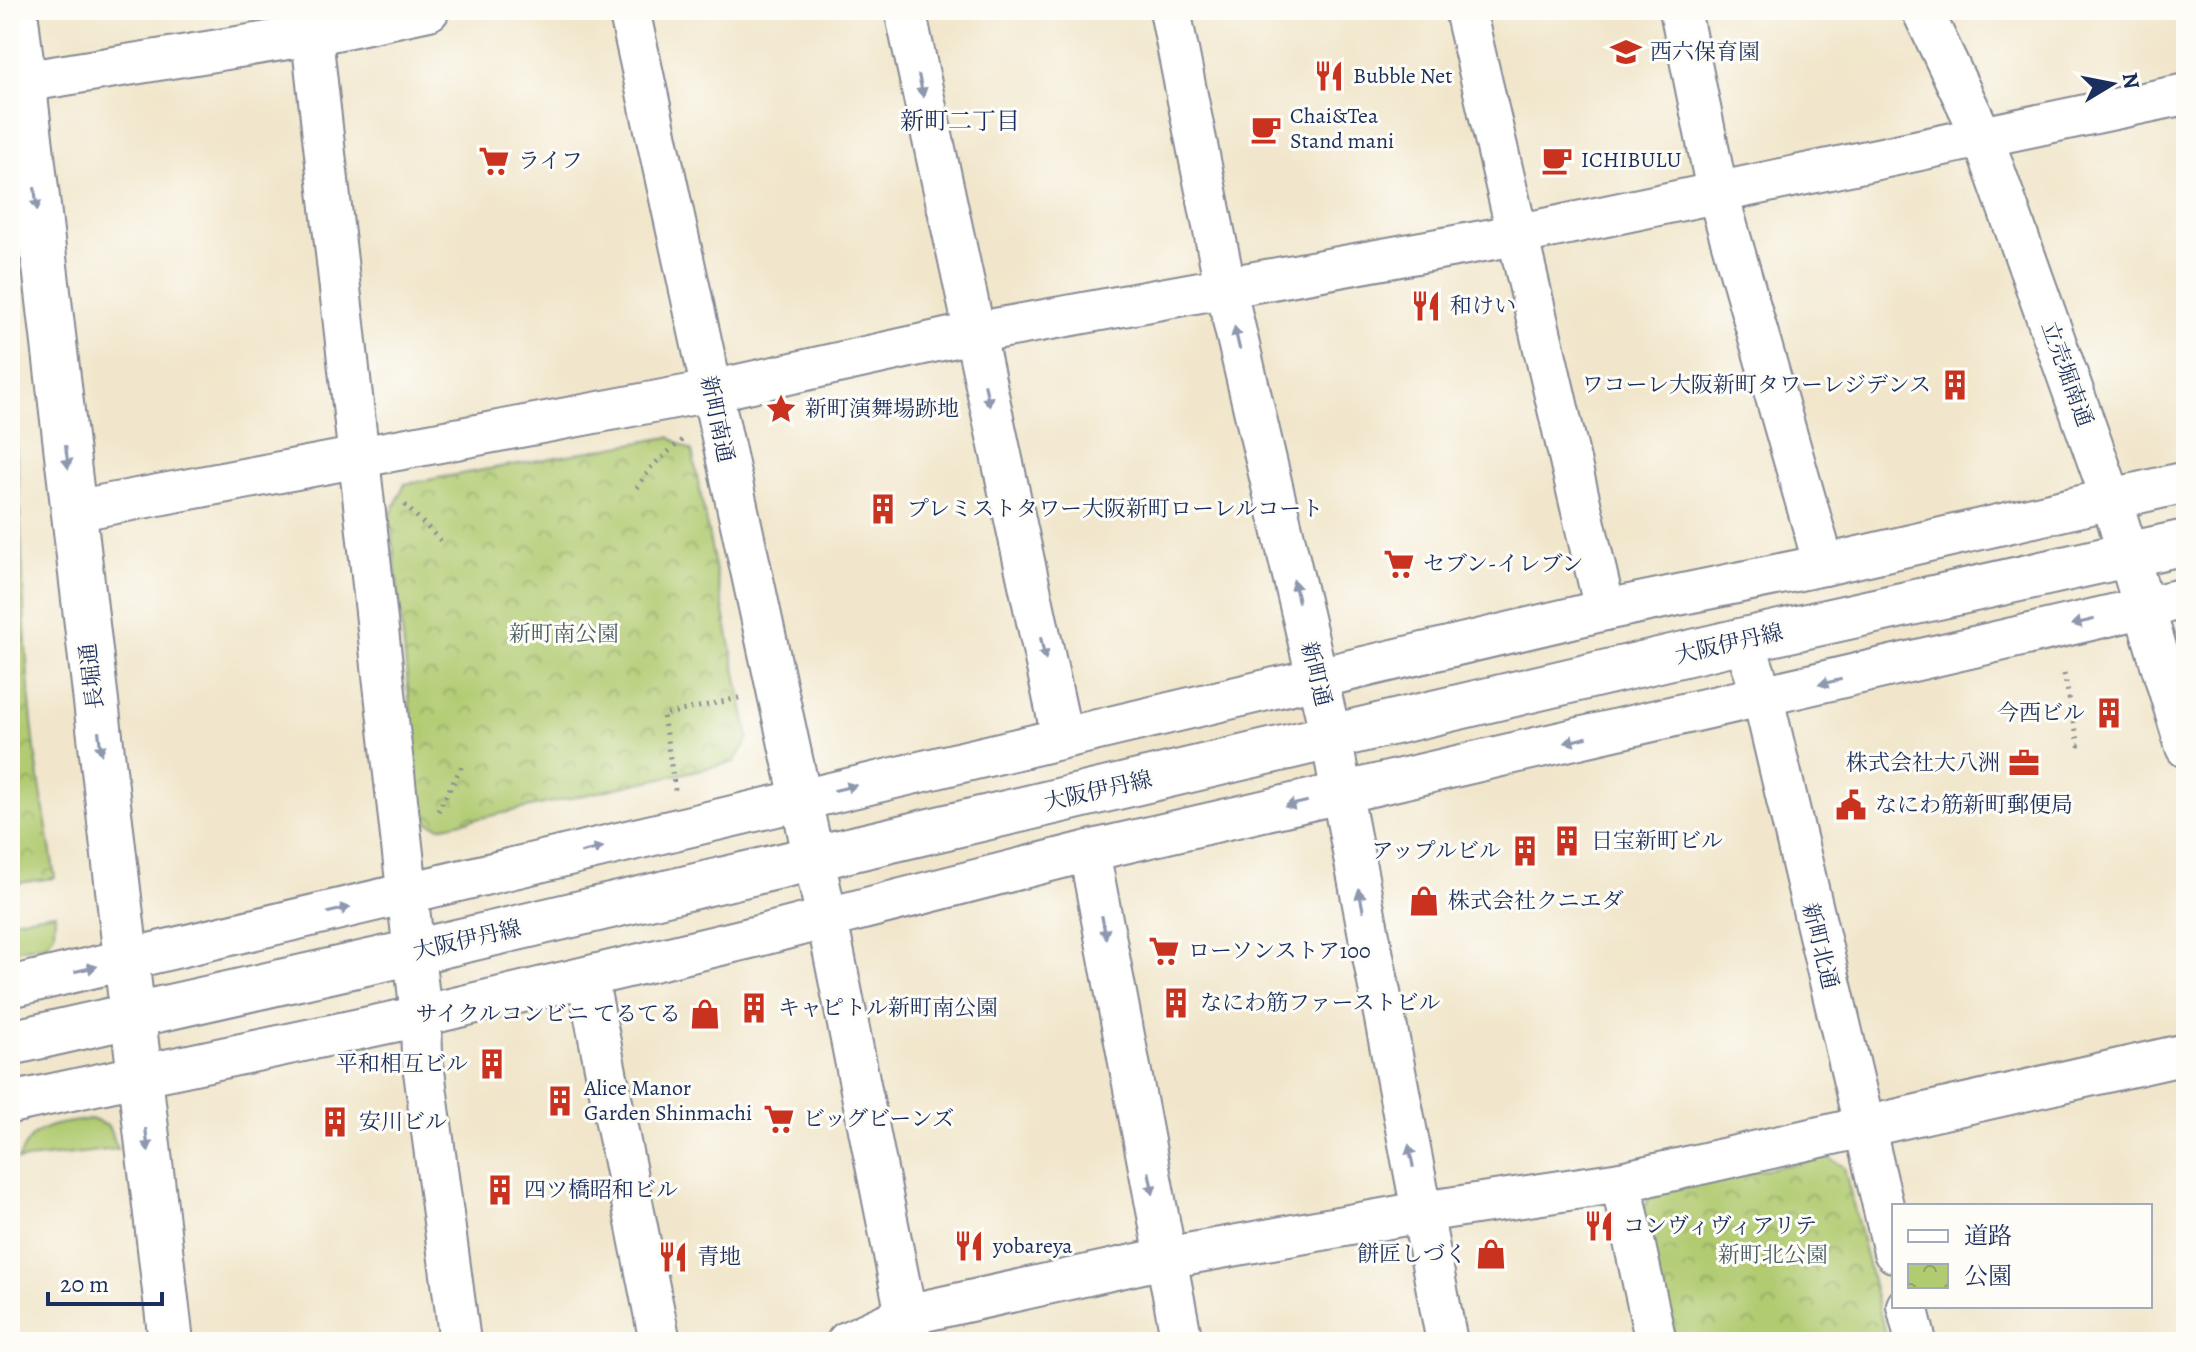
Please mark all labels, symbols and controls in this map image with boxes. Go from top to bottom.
school or university icon: 西六保育園 [1609,35,1643,69]
place label: 西六保育園 [1650,37,1760,67]
north arrow [2072,44,2152,124]
restaurant icon: Bubble Net [1312,59,1346,93]
place label: Bubble Net [1353,61,1452,91]
text: N [2115,70,2147,91]
one-way arrow [916,74,928,99]
place label: Chai&Tea Stand mani [1290,101,1394,156]
district label: 新町二丁目 [900,105,1020,137]
cafe icon: Chai&Tea Stand mani [1249,112,1283,146]
cafe icon: ICHIBULU [1540,143,1574,177]
supermarket icon: ライフ [477,144,511,178]
place label: ICHIBULU [1581,145,1682,175]
place label: ライフ [518,146,583,176]
one-way arrow [30,187,43,212]
restaurant icon: 和けい [1409,289,1443,323]
place label: 和けい [1450,291,1516,321]
street label: 立売堀南通 [2034,317,2100,431]
one-way arrow [1230,325,1243,350]
building icon: ワコーレ大阪新町タワーレジデンス [1938,368,1972,402]
place label: ワコーレ大阪新町タワーレジデンス [1582,370,1931,400]
street label: 新町南通 [693,373,741,465]
one-way arrow [981,383,994,408]
place icon: 新町演舞場跡地 [764,392,798,426]
place label: 新町演舞場跡地 [805,394,959,424]
one-way arrow [61,445,74,470]
building icon: プレミストタワー大阪新町ローレルコート [866,492,900,526]
place label: プレミストタワー大阪新町ローレルコート [907,494,1323,524]
supermarket icon: セブン-イレブン [1382,547,1416,581]
place label: セブン-イレブン [1423,549,1584,579]
one-way arrow [1289,579,1302,604]
one-way arrow [2070,616,2095,629]
street label: 大阪伊丹線 [1672,617,1786,671]
park label: 新町南公園 [509,619,619,649]
one-way arrow [1037,637,1050,662]
street label: 新町通 [1293,638,1339,710]
street label: 長堀通 [73,641,111,711]
one-way arrow [1817,676,1842,689]
building icon: 今西ビル [2092,696,2126,730]
place label: 今西ビル [1997,698,2085,728]
one-way arrow [94,731,107,756]
one-way arrow [1564,734,1589,747]
office icon: 株式会社大八洲 [2007,746,2041,780]
place label: 株式会社大八洲 [1846,748,2000,778]
street label: 大阪伊丹線 [1041,764,1155,818]
one-way arrow [832,781,857,794]
public building icon: なにわ筋新町郵便局 [1834,788,1868,822]
place label: なにわ筋新町郵便局 [1875,790,2073,820]
one-way arrow [1283,798,1308,811]
building icon: 日宝新町ビル [1550,824,1584,858]
place label: 日宝新町ビル [1591,826,1723,856]
building icon: アップルビル [1508,834,1542,868]
place label: アップルビル [1371,836,1501,866]
one-way arrow [580,843,605,855]
shop icon: 株式会社クニエダ [1407,884,1441,918]
place label: 株式会社クニエダ [1448,886,1624,916]
one-way arrow [1355,888,1367,913]
street label: 新町北通 [1795,900,1845,992]
one-way arrow [327,904,352,916]
street label: 大阪伊丹線 [410,913,524,967]
one-way arrow [1098,915,1110,940]
supermarket icon: ローソンストア100 [1147,934,1181,968]
place label: ローソンストア100 [1188,936,1371,966]
one-way arrow [74,962,99,975]
building icon: なにわ筋ファーストビル [1159,986,1193,1020]
place label: なにわ筋ファーストビル [1200,988,1440,1018]
building icon: キャピトル新町南公園 [737,991,771,1025]
place label: キャピトル新町南公園 [778,993,998,1023]
shop icon: サイクルコンビニ てるてる [688,997,722,1031]
place label: サイクルコンビニ てるてる [416,999,681,1029]
building icon: 平和相互ビル [475,1047,509,1081]
place label: 平和相互ビル [336,1049,468,1079]
place label: Alice Manor Garden Shinmachi [583,1073,752,1128]
building icon: Alice Manor Garden Shinmachi [543,1084,577,1118]
supermarket icon: ビッグビーンズ [762,1102,796,1136]
place label: ビッグビーンズ [803,1104,954,1134]
building icon: 安川ビル [318,1105,352,1139]
place label: 安川ビル [359,1107,447,1137]
one-way arrow [141,1128,154,1153]
one-way arrow [1404,1143,1416,1168]
one-way arrow [1146,1171,1158,1196]
building icon: 四ツ橋昭和ビル [483,1173,517,1207]
place label: 四ツ橋昭和ビル [524,1175,678,1205]
legend [1892,1204,2152,1308]
restaurant icon: コンヴィヴィアリテ [1582,1209,1616,1243]
place label: コンヴィヴィアリテ [1623,1211,1817,1241]
text: 道路 [1964,1220,2012,1252]
restaurant icon: yobareya [952,1229,986,1263]
place label: yobareya [992,1231,1073,1261]
shop icon: 餅匠しづく [1474,1237,1508,1271]
place label: 餅匠しづく [1357,1239,1467,1269]
restaurant icon: 青地 [656,1240,690,1274]
park label: 新町北公園 [1718,1240,1828,1270]
place label: 青地 [697,1242,741,1272]
scale bar [48,1256,162,1306]
text: 公園 [1964,1260,2012,1292]
text: 20 m [60,1268,109,1300]

